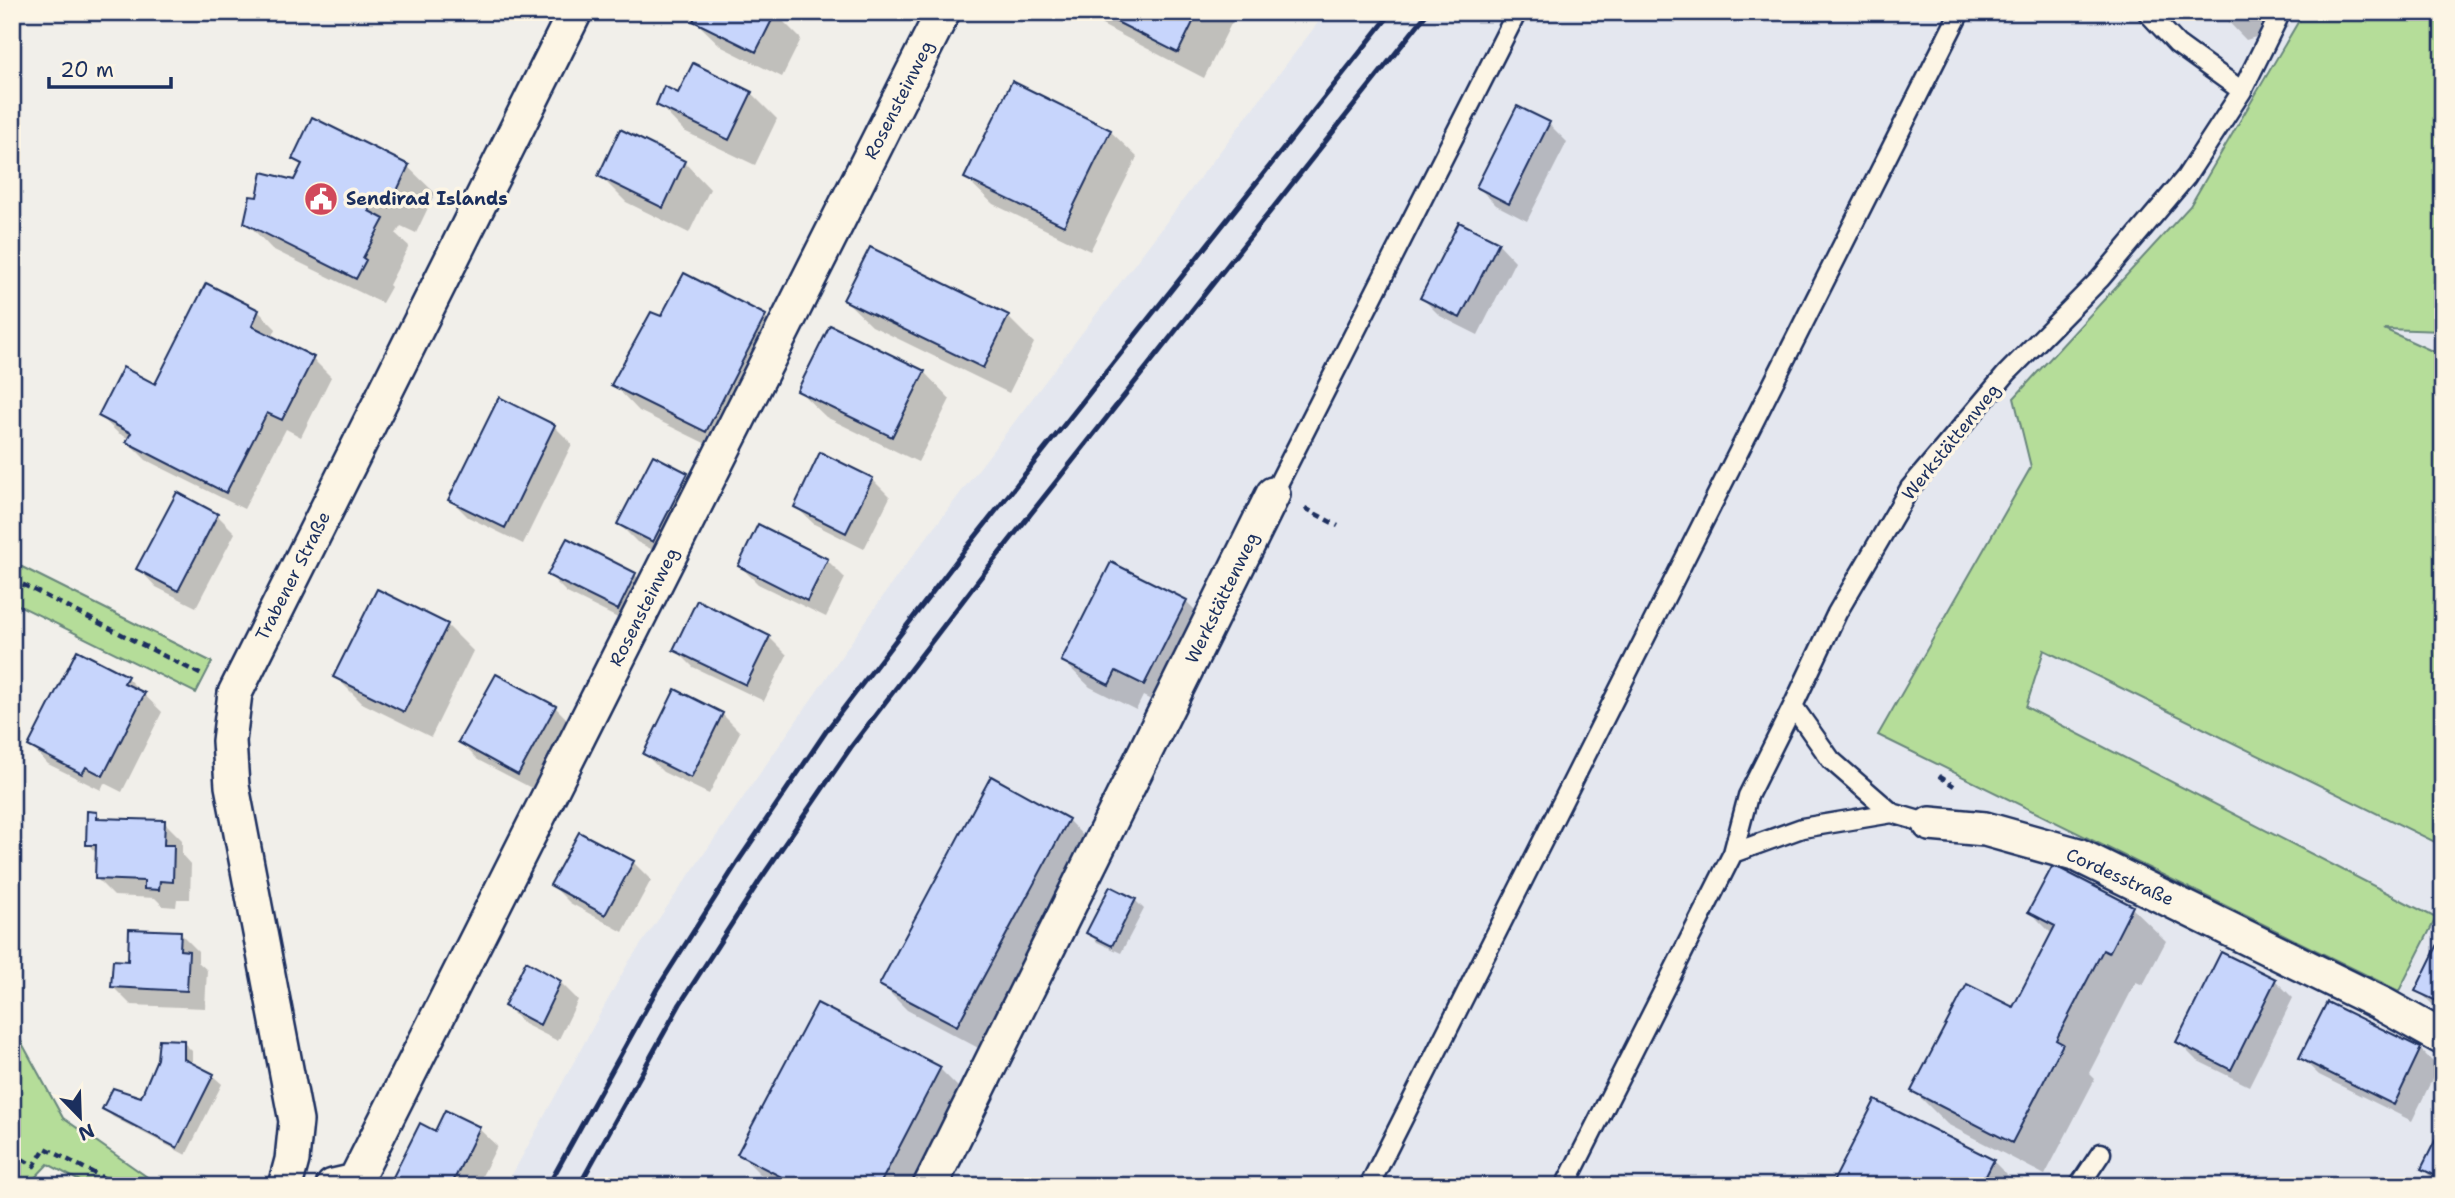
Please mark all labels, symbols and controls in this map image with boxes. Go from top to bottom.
street label: Rosensteinweg [859,37,939,163]
scale bar [49,46,172,90]
text: 20 m [60,56,114,84]
public building icon: Sendirad Islands [302,180,340,218]
place label: Sendirad Islands [346,187,508,211]
street label: Werkstättenweg [1897,379,2005,505]
street label: Trabener Straße [250,507,336,645]
street label: Werkstättenweg [1180,528,1264,668]
street label: Rosensteinweg [604,544,684,670]
street label: Cordesstraße [2062,843,2178,911]
north arrow [46,1082,116,1152]
text: N [75,1118,98,1147]

